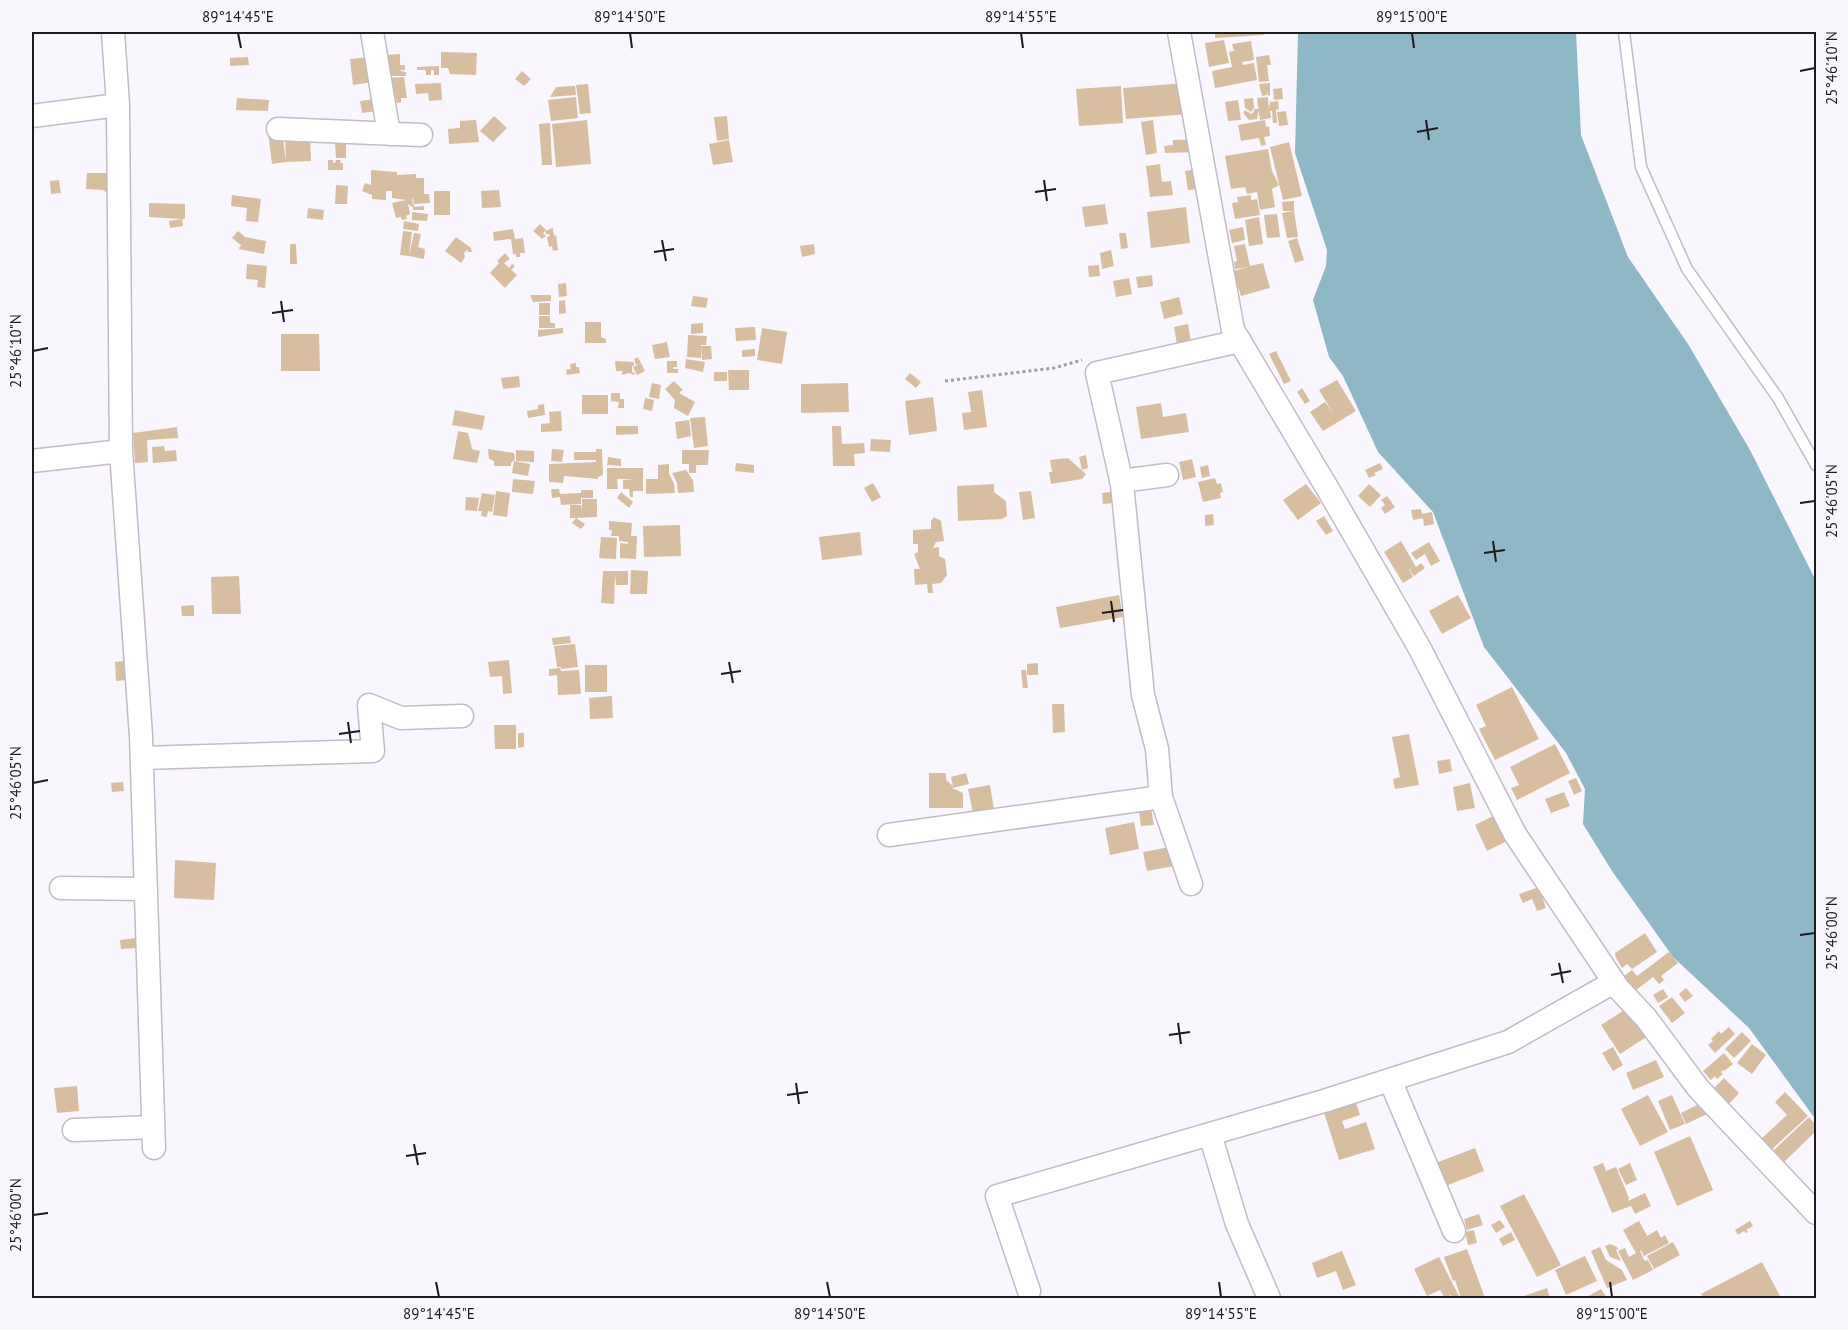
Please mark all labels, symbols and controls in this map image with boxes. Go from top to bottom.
text: 89°14'45"E [202,7,274,26]
text: 89°14'50"E [594,7,666,26]
text: 89°14'55"E [985,7,1057,26]
text: 89°15'00"E [1376,7,1448,26]
text: 25°46'10"N [1822,31,1841,105]
text: 25°46'10"N [6,314,25,388]
text: 25°46'05"N [1822,464,1841,538]
text: 25°46'05"N [6,746,25,820]
text: 25°46'00"N [1822,896,1841,970]
text: 25°46'00"N [6,1178,25,1252]
text: 89°14'45"E [403,1304,475,1323]
text: 89°14'50"E [794,1304,866,1323]
text: 89°14'55"E [1185,1304,1257,1323]
text: 89°15'00"E [1576,1304,1648,1323]

